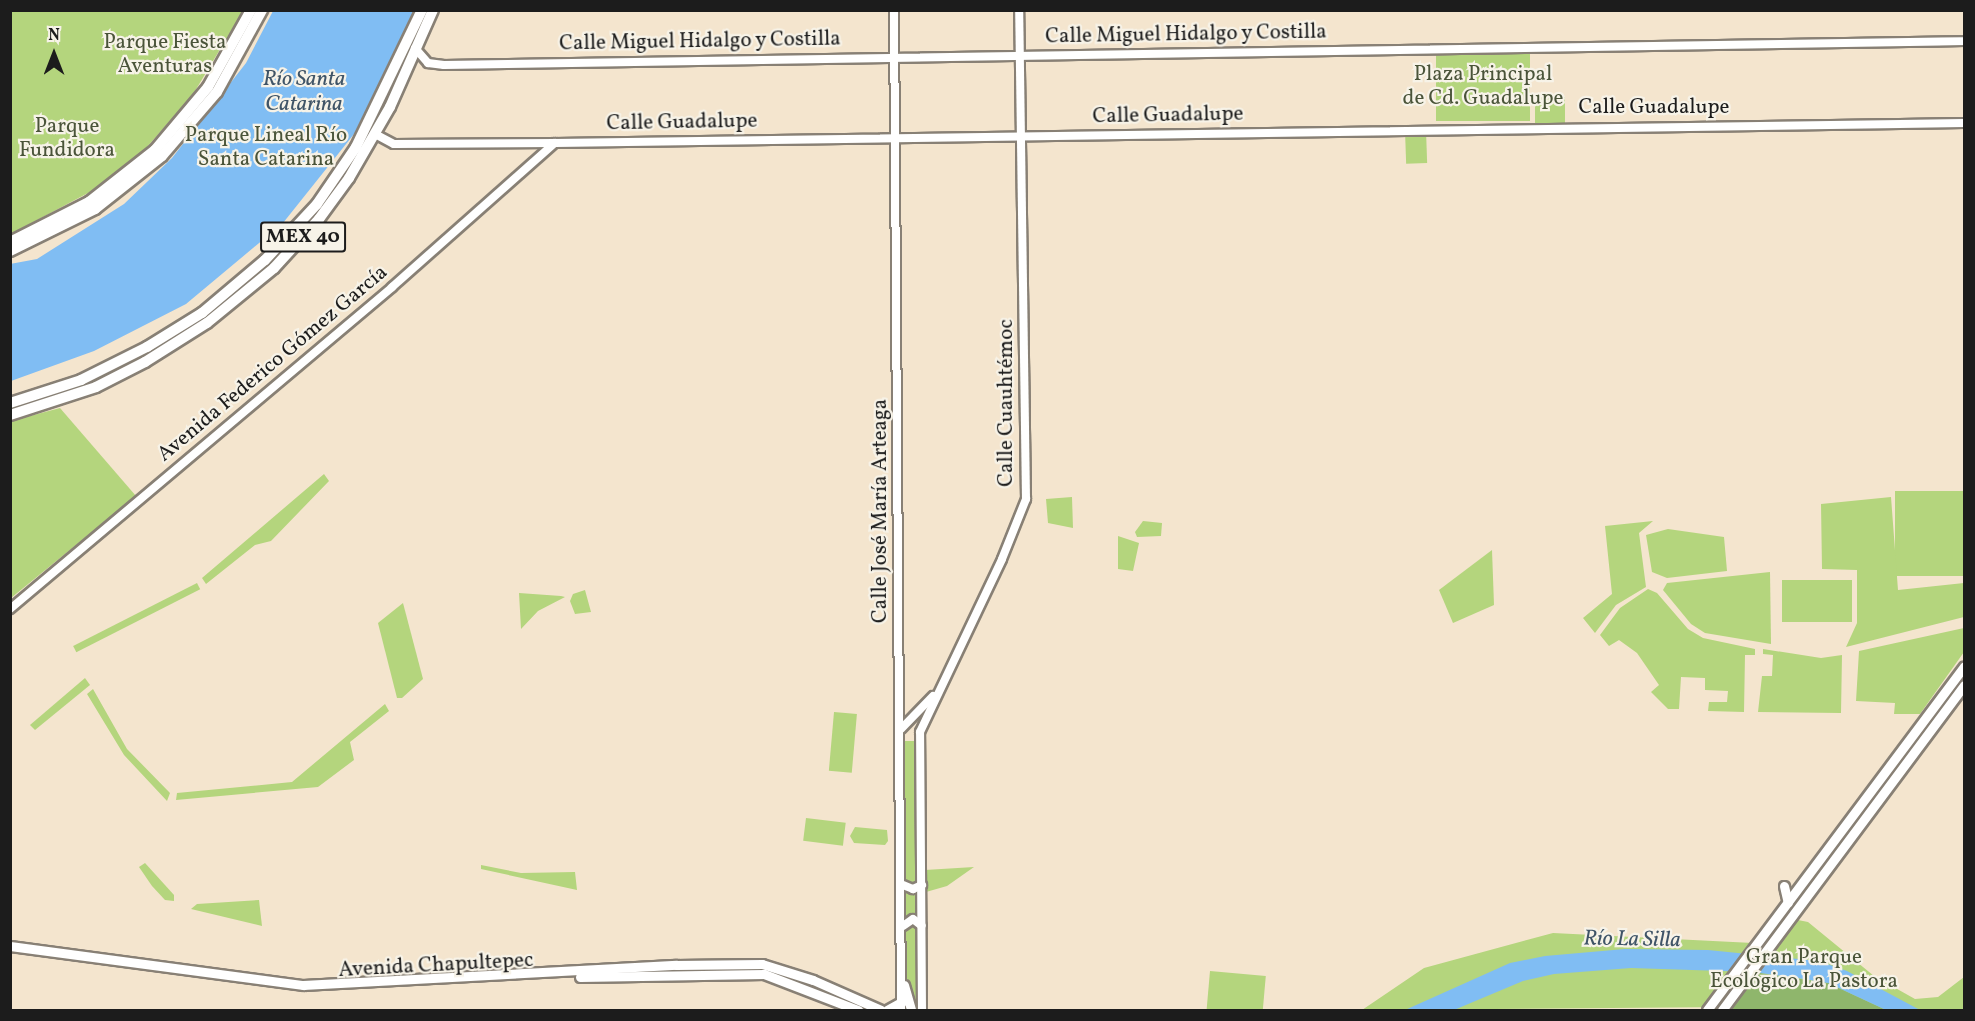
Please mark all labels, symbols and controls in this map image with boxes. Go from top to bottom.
street label: Calle Miguel Hidalgo y Costilla [1044,20,1328,50]
north arrow [24,24,84,84]
text: N [48,25,60,47]
street label: Calle Miguel Hidalgo y Costilla [558,27,842,57]
park label: Parque Fiesta Aventuras [103,30,227,80]
park label: Plaza Principal de Cd. Guadalupe [1403,62,1563,112]
water label: Río Santa Catarina [263,66,345,118]
street label: Calle Guadalupe [1579,95,1729,121]
street label: Calle Guadalupe [1092,102,1244,130]
street label: Calle Guadalupe [606,109,758,137]
park label: Parque Fundidora [19,114,115,164]
park label: Parque Lineal Río Santa Catarina [185,123,347,173]
road number: MEX 40 [260,220,346,254]
street label: Avenida Federico Gómez García [153,260,393,468]
street label: Calle Cuauhtémoc [994,319,1020,487]
street label: Calle José María Arteaga [868,399,894,623]
water label: Río La Silla [1583,926,1681,954]
park label: Gran Parque Ecológico La Pastora [1710,945,1898,995]
street label: Avenida Chapultepec [338,948,534,984]

